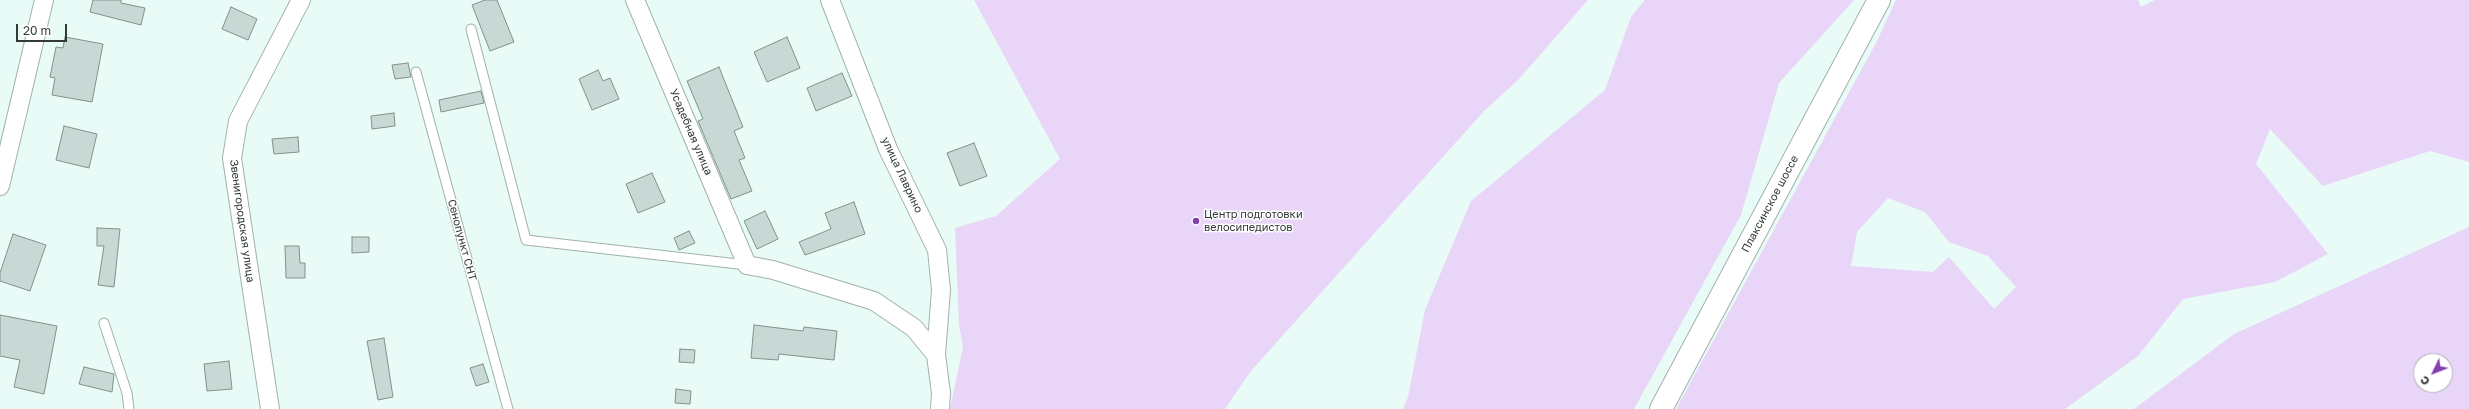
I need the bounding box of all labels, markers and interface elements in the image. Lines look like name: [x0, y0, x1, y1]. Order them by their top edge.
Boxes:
scale bar: [18, 16, 69, 42]
text: 20 m: [23, 23, 51, 38]
street label: Усадебная улица: [667, 87, 715, 177]
street label: улица Лаврино: [879, 135, 925, 215]
street label: Плаксинское шоссе: [1739, 153, 1801, 255]
street label: Звенигородская улица: [227, 159, 257, 283]
street label: Сенопункт СНТ: [445, 198, 479, 282]
place label: Центр подготовки велосипедистов: [1204, 208, 1303, 234]
marker: Центр подготовки велосипедистов: [1191, 216, 1201, 226]
north arrow: [2413, 353, 2453, 393]
text: С: [2417, 374, 2432, 388]

